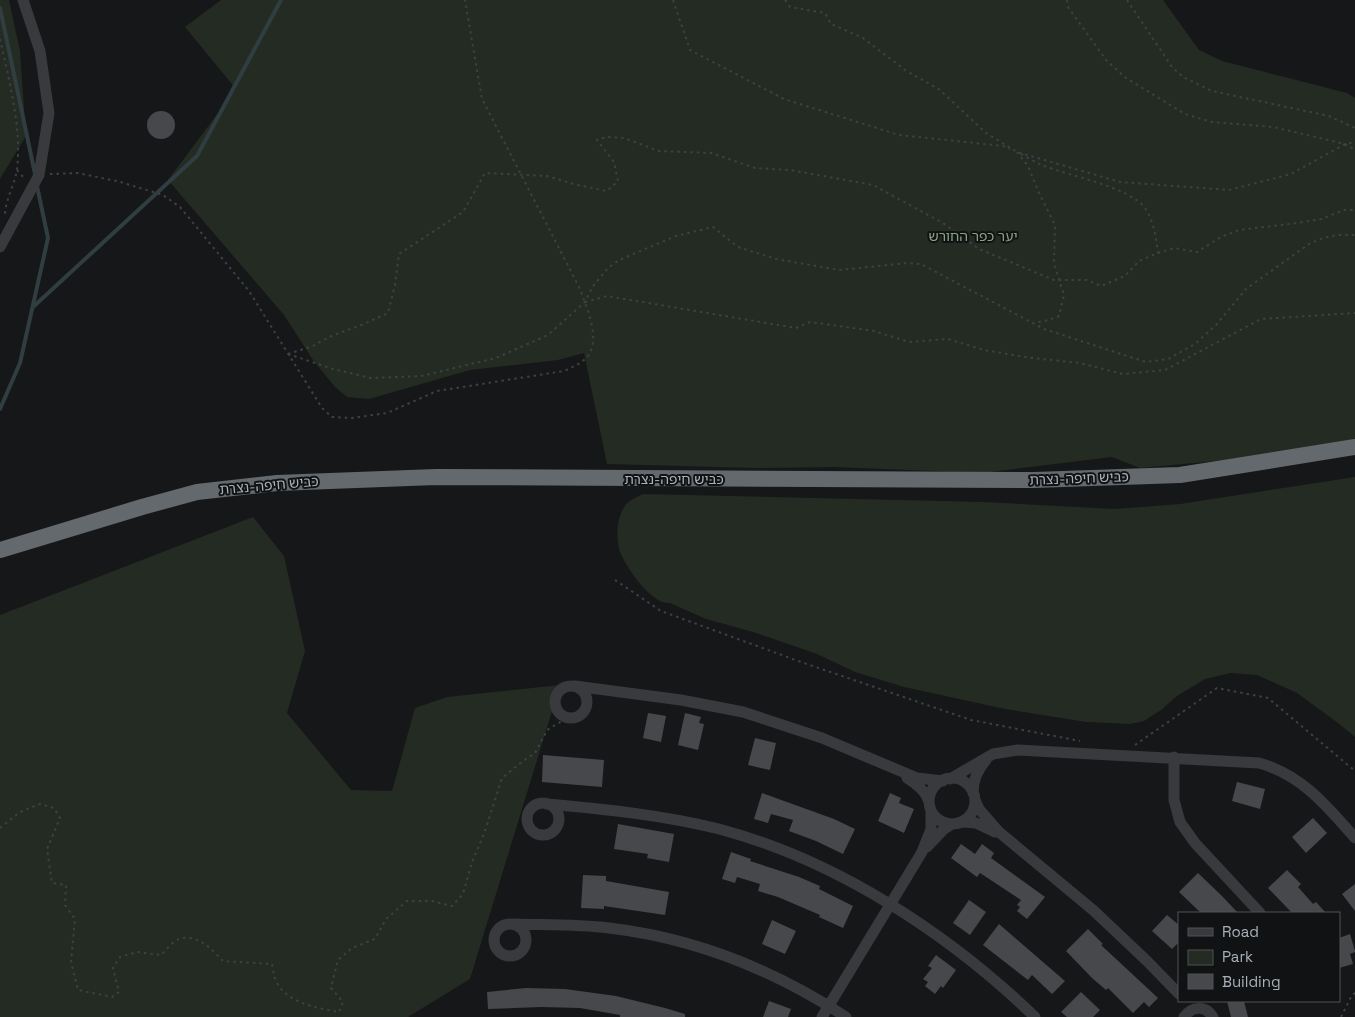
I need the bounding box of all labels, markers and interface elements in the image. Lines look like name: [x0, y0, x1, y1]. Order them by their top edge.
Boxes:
park label: יער כפר החורש: [928, 227, 1018, 245]
street label: כביש חיפה-נצרת: [1029, 467, 1129, 489]
street label: כביש חיפה-נצרת: [624, 470, 724, 488]
street label: כביש חיפה-נצרת: [219, 472, 319, 498]
legend: [1178, 912, 1340, 1002]
text: Road: [1222, 922, 1259, 941]
text: Park: [1222, 947, 1253, 966]
text: Building: [1222, 972, 1281, 991]

